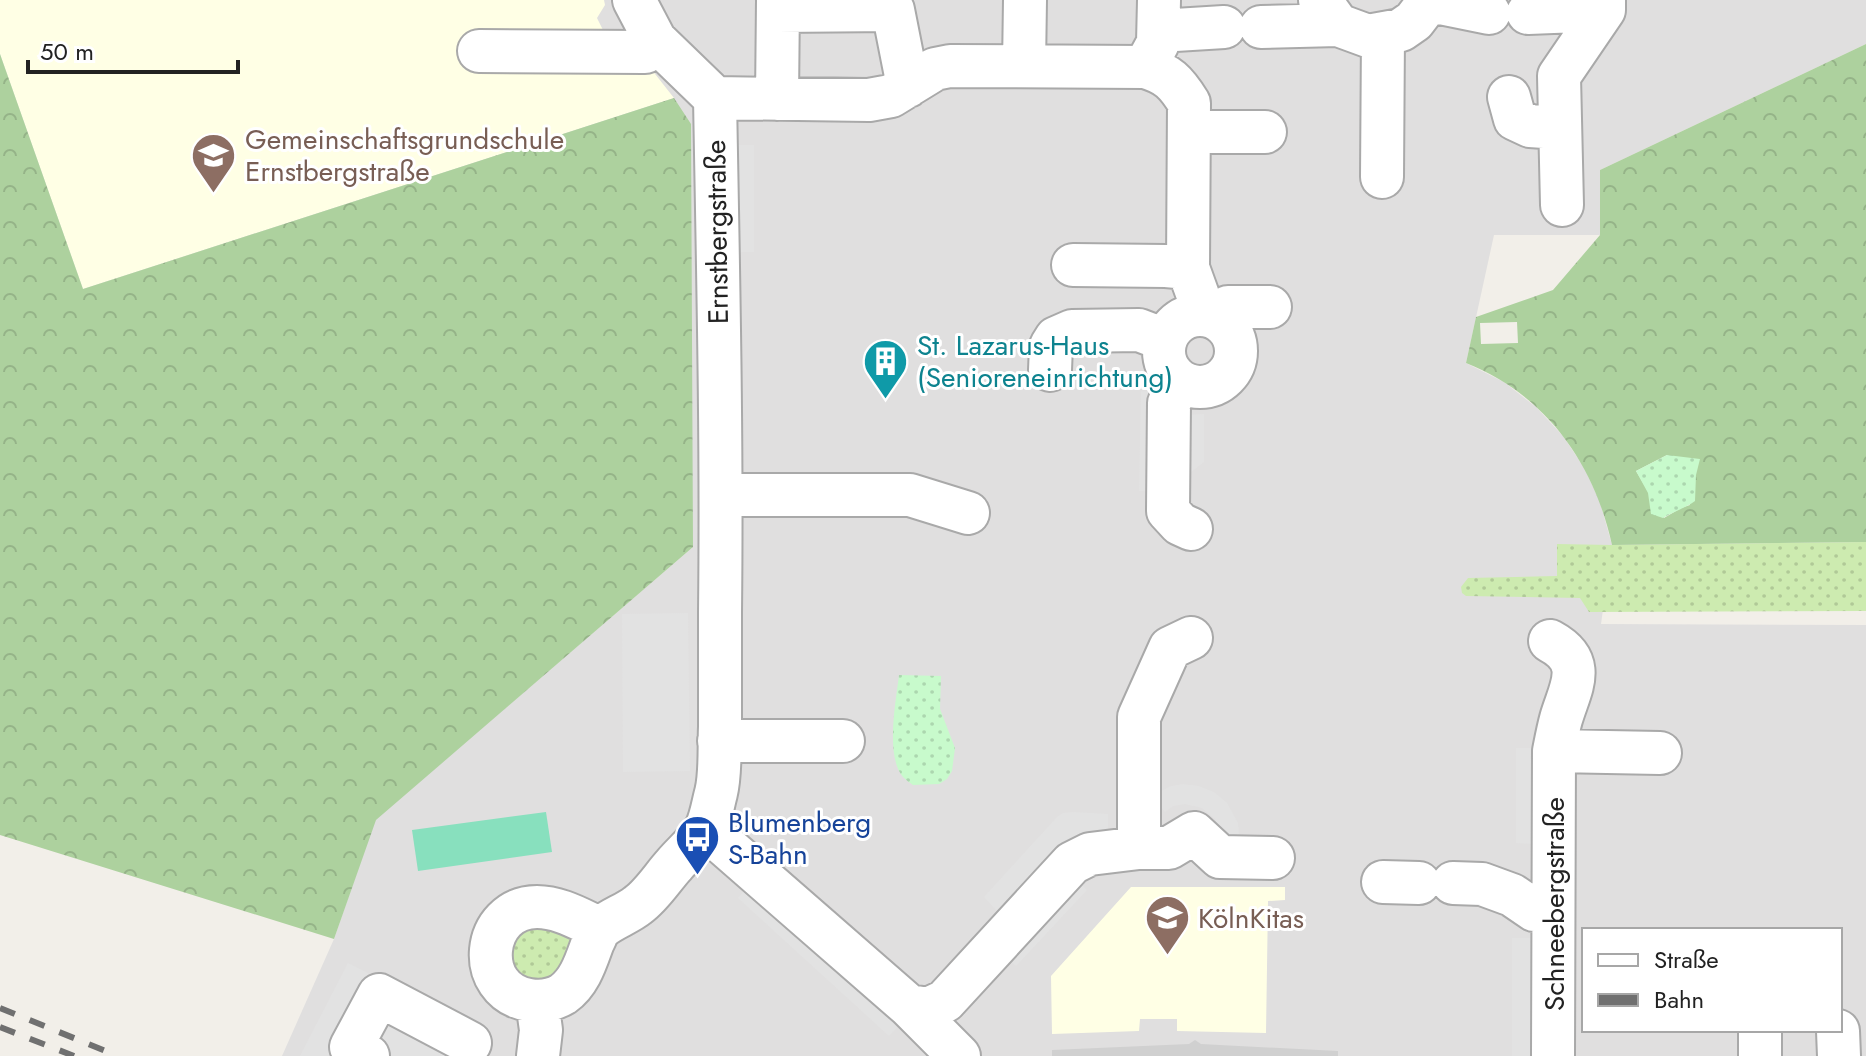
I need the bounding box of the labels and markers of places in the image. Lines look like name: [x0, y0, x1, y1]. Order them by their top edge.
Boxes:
place label: Gemeinschaftsgrundschule Ernstbergstraße: [245, 119, 564, 192]
school or university icon: Gemeinschaftsgrundschule Ernstbergstraße: [190, 131, 238, 194]
place label: St. Lazarus-Haus (Senioreneinrichtung): [917, 325, 1173, 398]
building icon: St. Lazarus-Haus (Senioreneinrichtung): [862, 337, 910, 400]
place label: Blumenberg S-Bahn: [728, 802, 871, 875]
bus stop icon: Blumenberg S-Bahn: [673, 814, 721, 877]
school or university icon: KölnKitas: [1143, 894, 1191, 957]
place label: KölnKitas: [1198, 898, 1304, 939]

